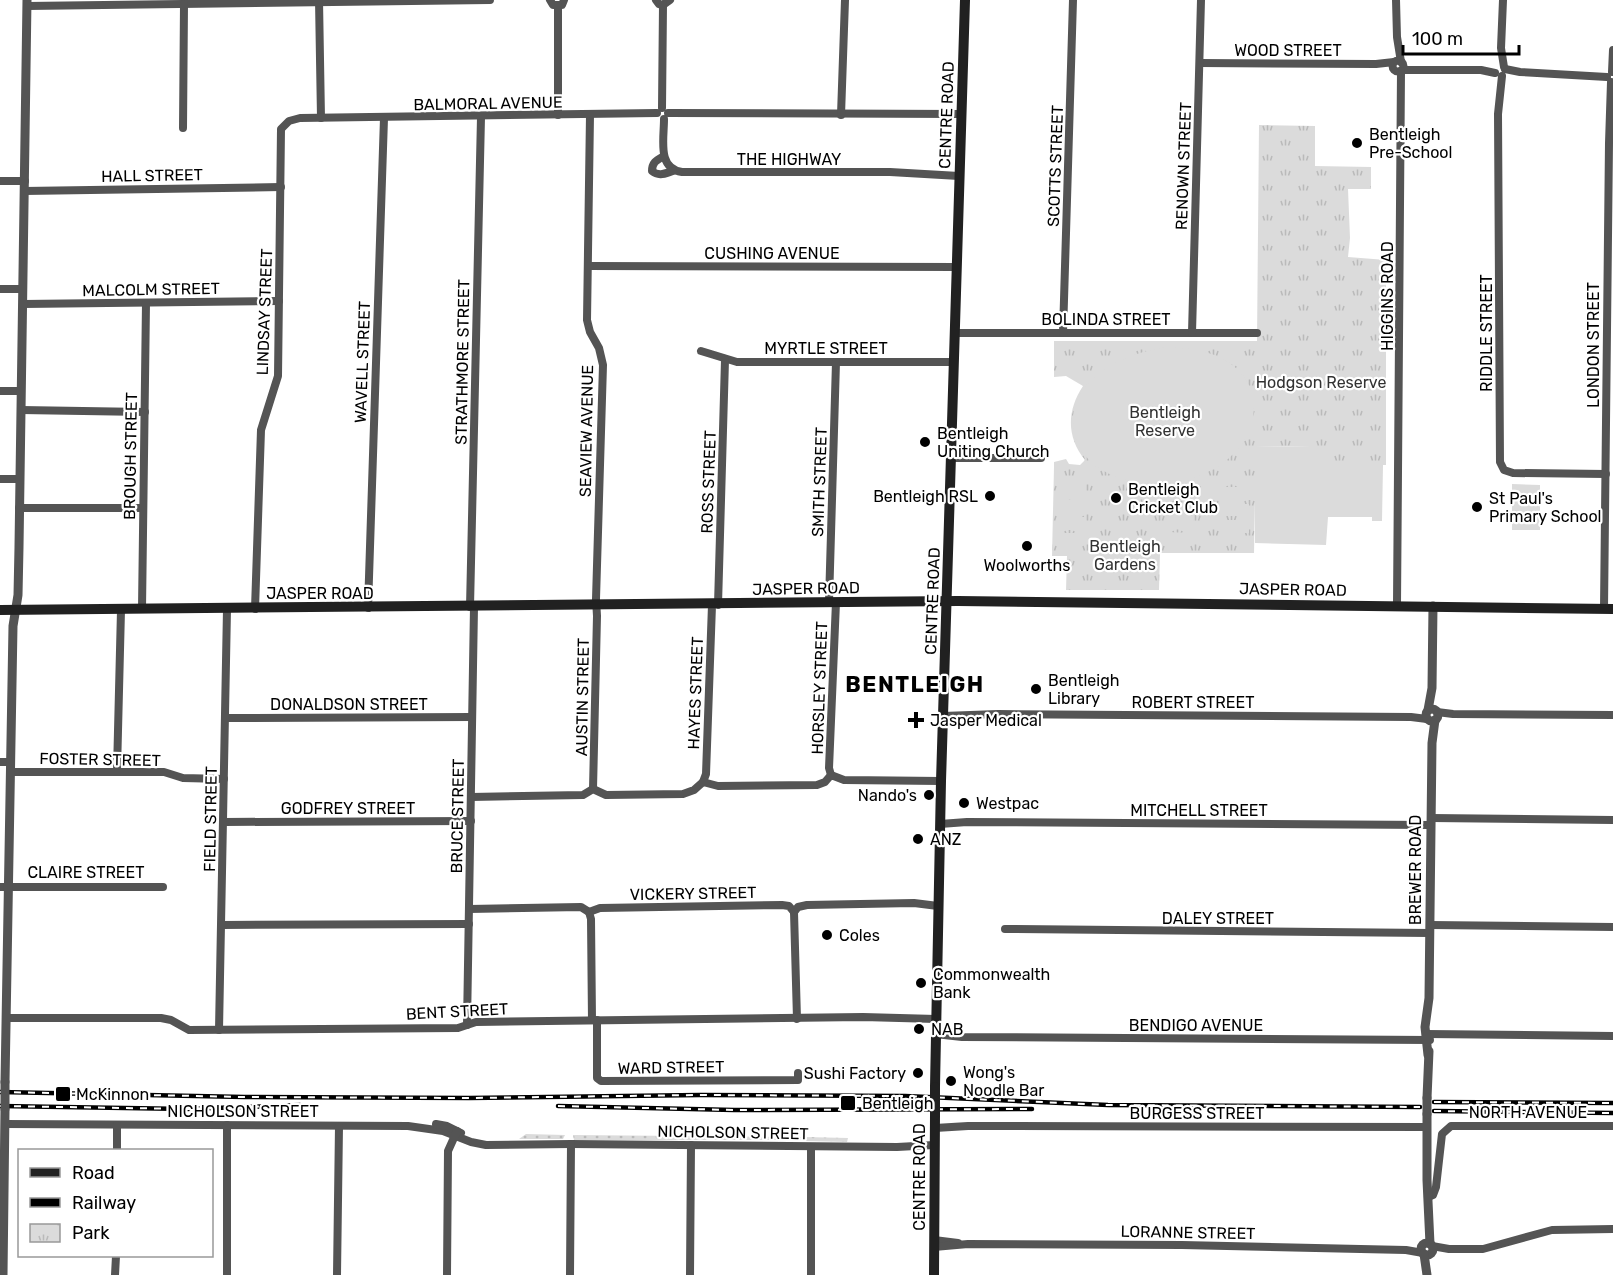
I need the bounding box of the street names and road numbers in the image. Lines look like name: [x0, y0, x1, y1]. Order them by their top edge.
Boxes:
street label: WOOD STREET: [1234, 41, 1342, 60]
street label: CENTRE ROAD: [935, 61, 958, 169]
street label: BALMORAL AVENUE: [413, 93, 563, 114]
street label: RENOWN STREET: [1172, 102, 1195, 230]
street label: SCOTTS STREET: [1044, 105, 1067, 227]
street label: THE HIGHWAY: [737, 150, 841, 169]
street label: HALL STREET: [101, 165, 203, 186]
street label: HIGGINS ROAD: [1378, 241, 1397, 351]
street label: CUSHING AVENUE: [704, 244, 840, 263]
street label: LINDSAY STREET: [253, 248, 276, 376]
street label: RIDDLE STREET: [1477, 274, 1496, 392]
street label: MALCOLM STREET: [82, 279, 220, 300]
street label: STRATHMORE STREET: [452, 279, 473, 445]
street label: LONDON STREET: [1584, 282, 1603, 408]
street label: WAVELL STREET: [351, 301, 374, 423]
street label: BOLINDA STREET: [1041, 310, 1171, 329]
street label: MYRTLE STREET: [764, 339, 888, 358]
street label: SEAVIEW AVENUE: [576, 365, 597, 497]
street label: BROUGH STREET: [120, 392, 141, 520]
street label: SMITH STREET: [808, 427, 831, 537]
street label: ROSS STREET: [697, 430, 720, 534]
street label: CENTRE ROAD: [921, 547, 944, 655]
street label: JASPER ROAD: [752, 578, 860, 599]
street label: JASPER ROAD: [1239, 579, 1347, 600]
street label: JASPER ROAD: [266, 584, 374, 603]
street label: HORSLEY STREET: [808, 621, 831, 755]
street label: HAYES STREET: [684, 636, 707, 750]
street label: AUSTIN STREET: [572, 638, 593, 756]
street label: ROBERT STREET: [1131, 693, 1255, 712]
street label: DONALDSON STREET: [270, 695, 428, 714]
street label: FOSTER STREET: [39, 749, 161, 770]
street label: BRUCE STREET: [447, 758, 468, 874]
street label: FIELD STREET: [200, 766, 221, 872]
street label: GODFREY STREET: [281, 799, 415, 818]
street label: MITCHELL STREET: [1130, 801, 1268, 820]
street label: BREWER ROAD: [1406, 815, 1425, 925]
street label: CLAIRE STREET: [27, 863, 145, 882]
street label: VICKERY STREET: [629, 883, 757, 904]
street label: DALEY STREET: [1162, 909, 1274, 928]
street label: BENT STREET: [405, 999, 509, 1024]
street label: BENDIGO AVENUE: [1129, 1016, 1263, 1035]
street label: WARD STREET: [617, 1057, 725, 1078]
street label: NICHOLSON STREET: [167, 1102, 319, 1121]
street label: NORTH AVENUE: [1469, 1103, 1587, 1122]
street label: BURGESS STREET: [1129, 1104, 1265, 1123]
street label: NICHOLSON STREET: [657, 1122, 809, 1143]
street label: CENTRE ROAD: [910, 1123, 929, 1231]
street label: LORANNE STREET: [1120, 1222, 1256, 1243]

